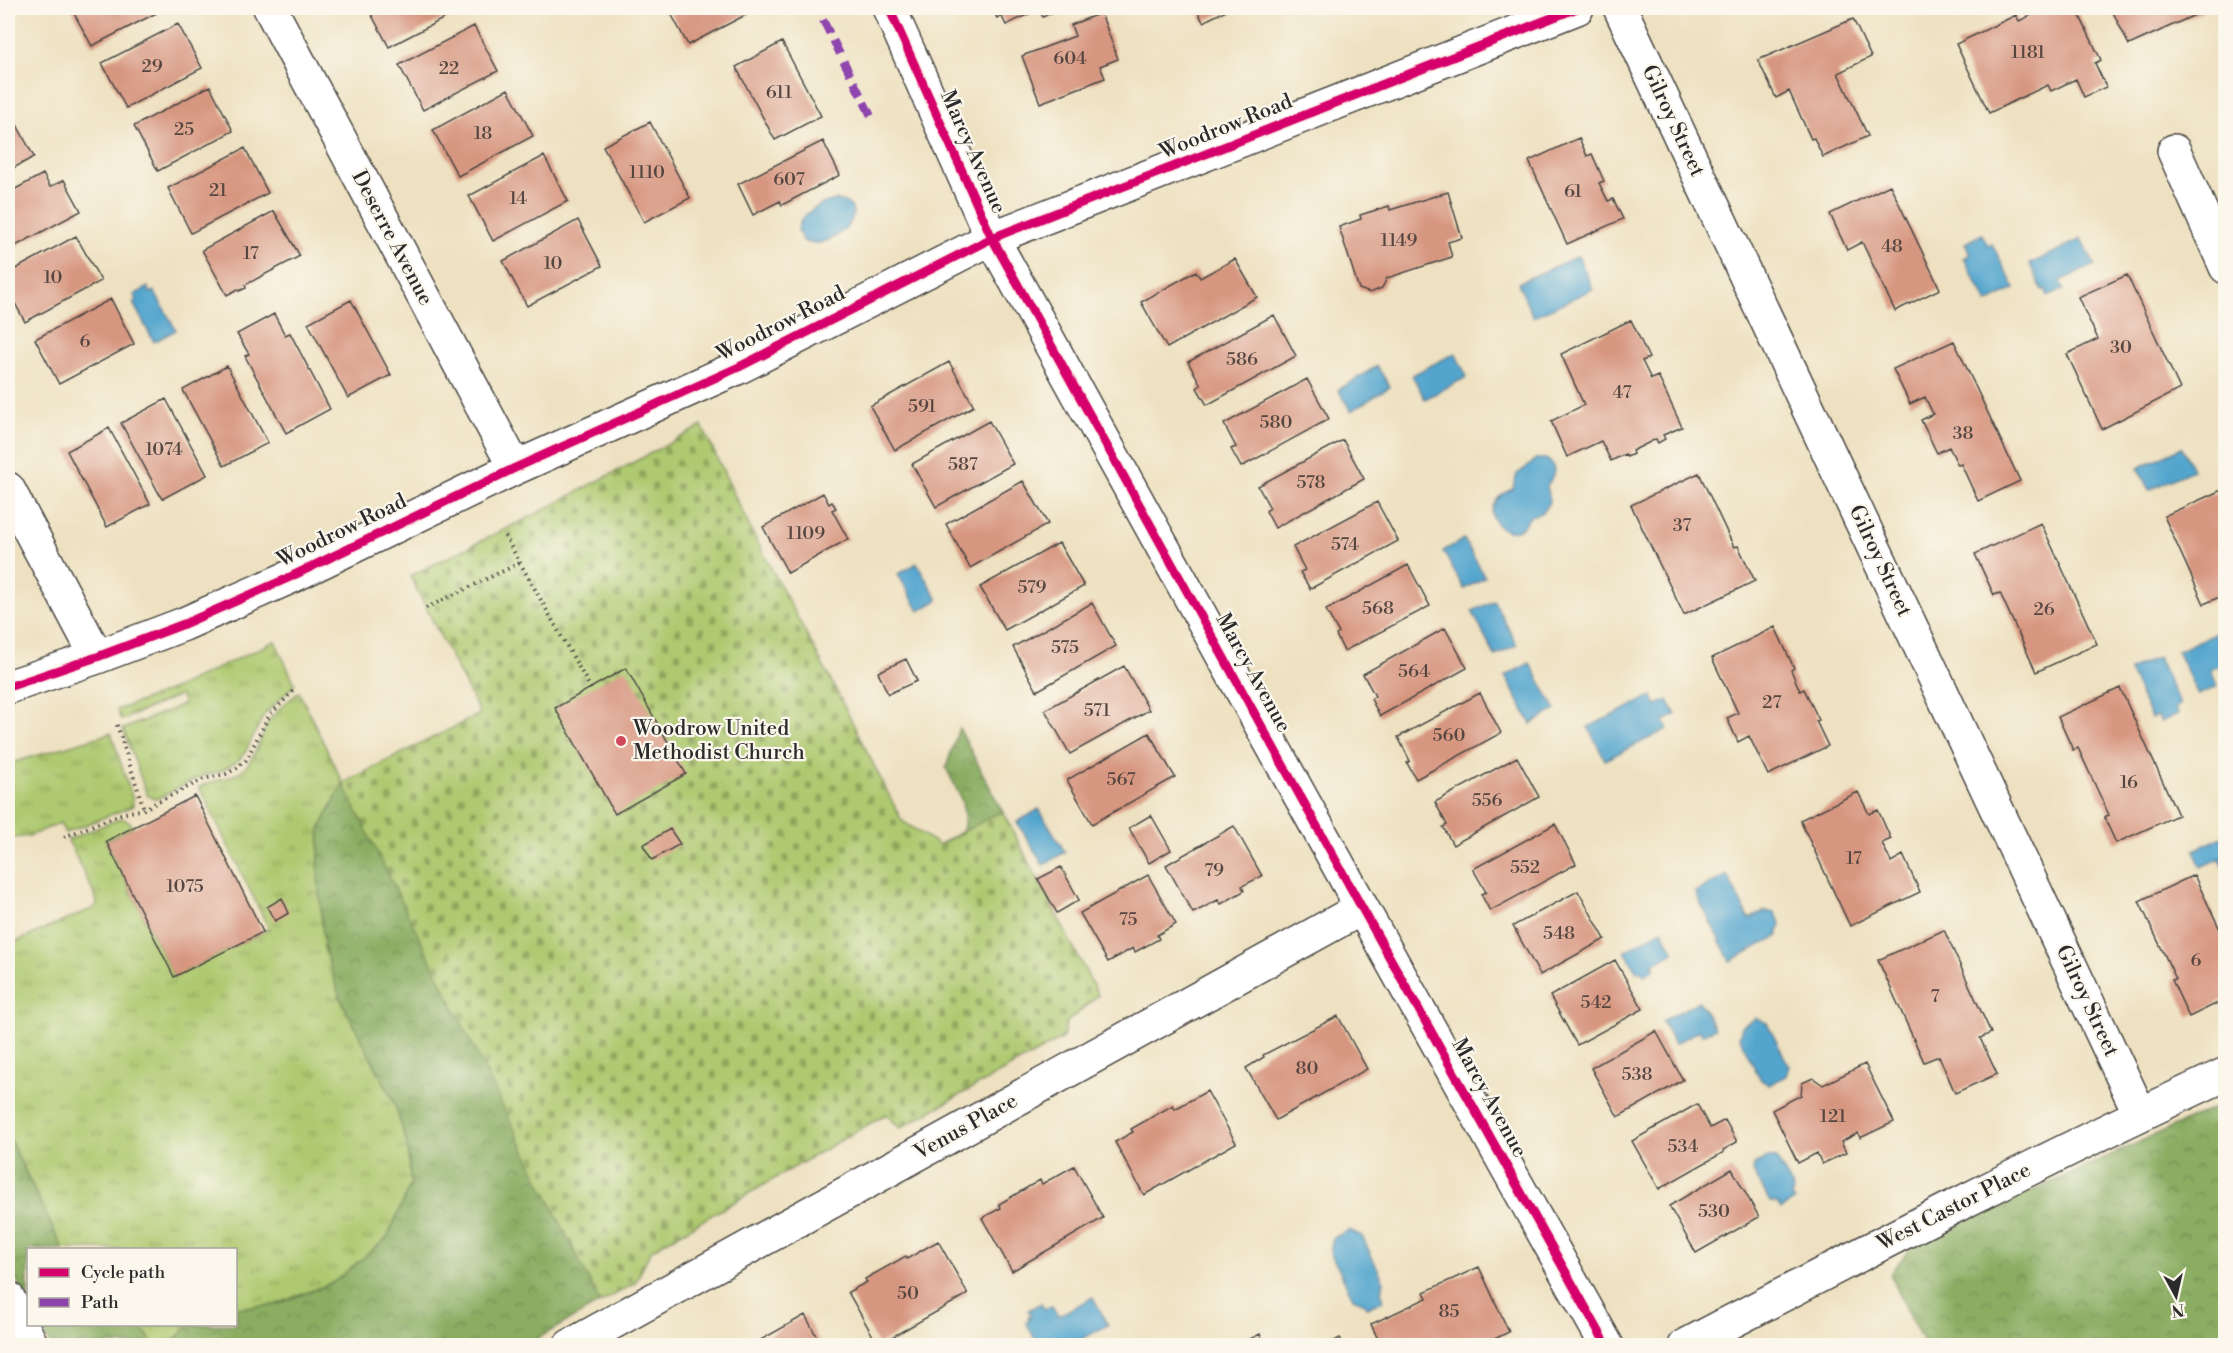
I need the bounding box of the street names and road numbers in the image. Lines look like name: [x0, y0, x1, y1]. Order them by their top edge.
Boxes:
street label: Gilroy Street: [1636, 61, 1710, 182]
street label: Marcy Avenue: [934, 86, 1012, 218]
street label: Woodrow Road: [1155, 89, 1296, 166]
street label: Deserre Avenue: [345, 166, 439, 310]
street label: Woodrow Road: [711, 280, 850, 368]
street label: Woodrow Road: [272, 488, 411, 574]
street label: Gilroy Street: [1843, 501, 1917, 622]
street label: Marcy Avenue: [1210, 609, 1296, 737]
street label: Gilroy Street: [2050, 941, 2124, 1062]
street label: Marcy Avenue: [1446, 1034, 1532, 1162]
street label: Venus Place: [909, 1088, 1022, 1167]
street label: West Castor Place: [1872, 1157, 2035, 1257]

